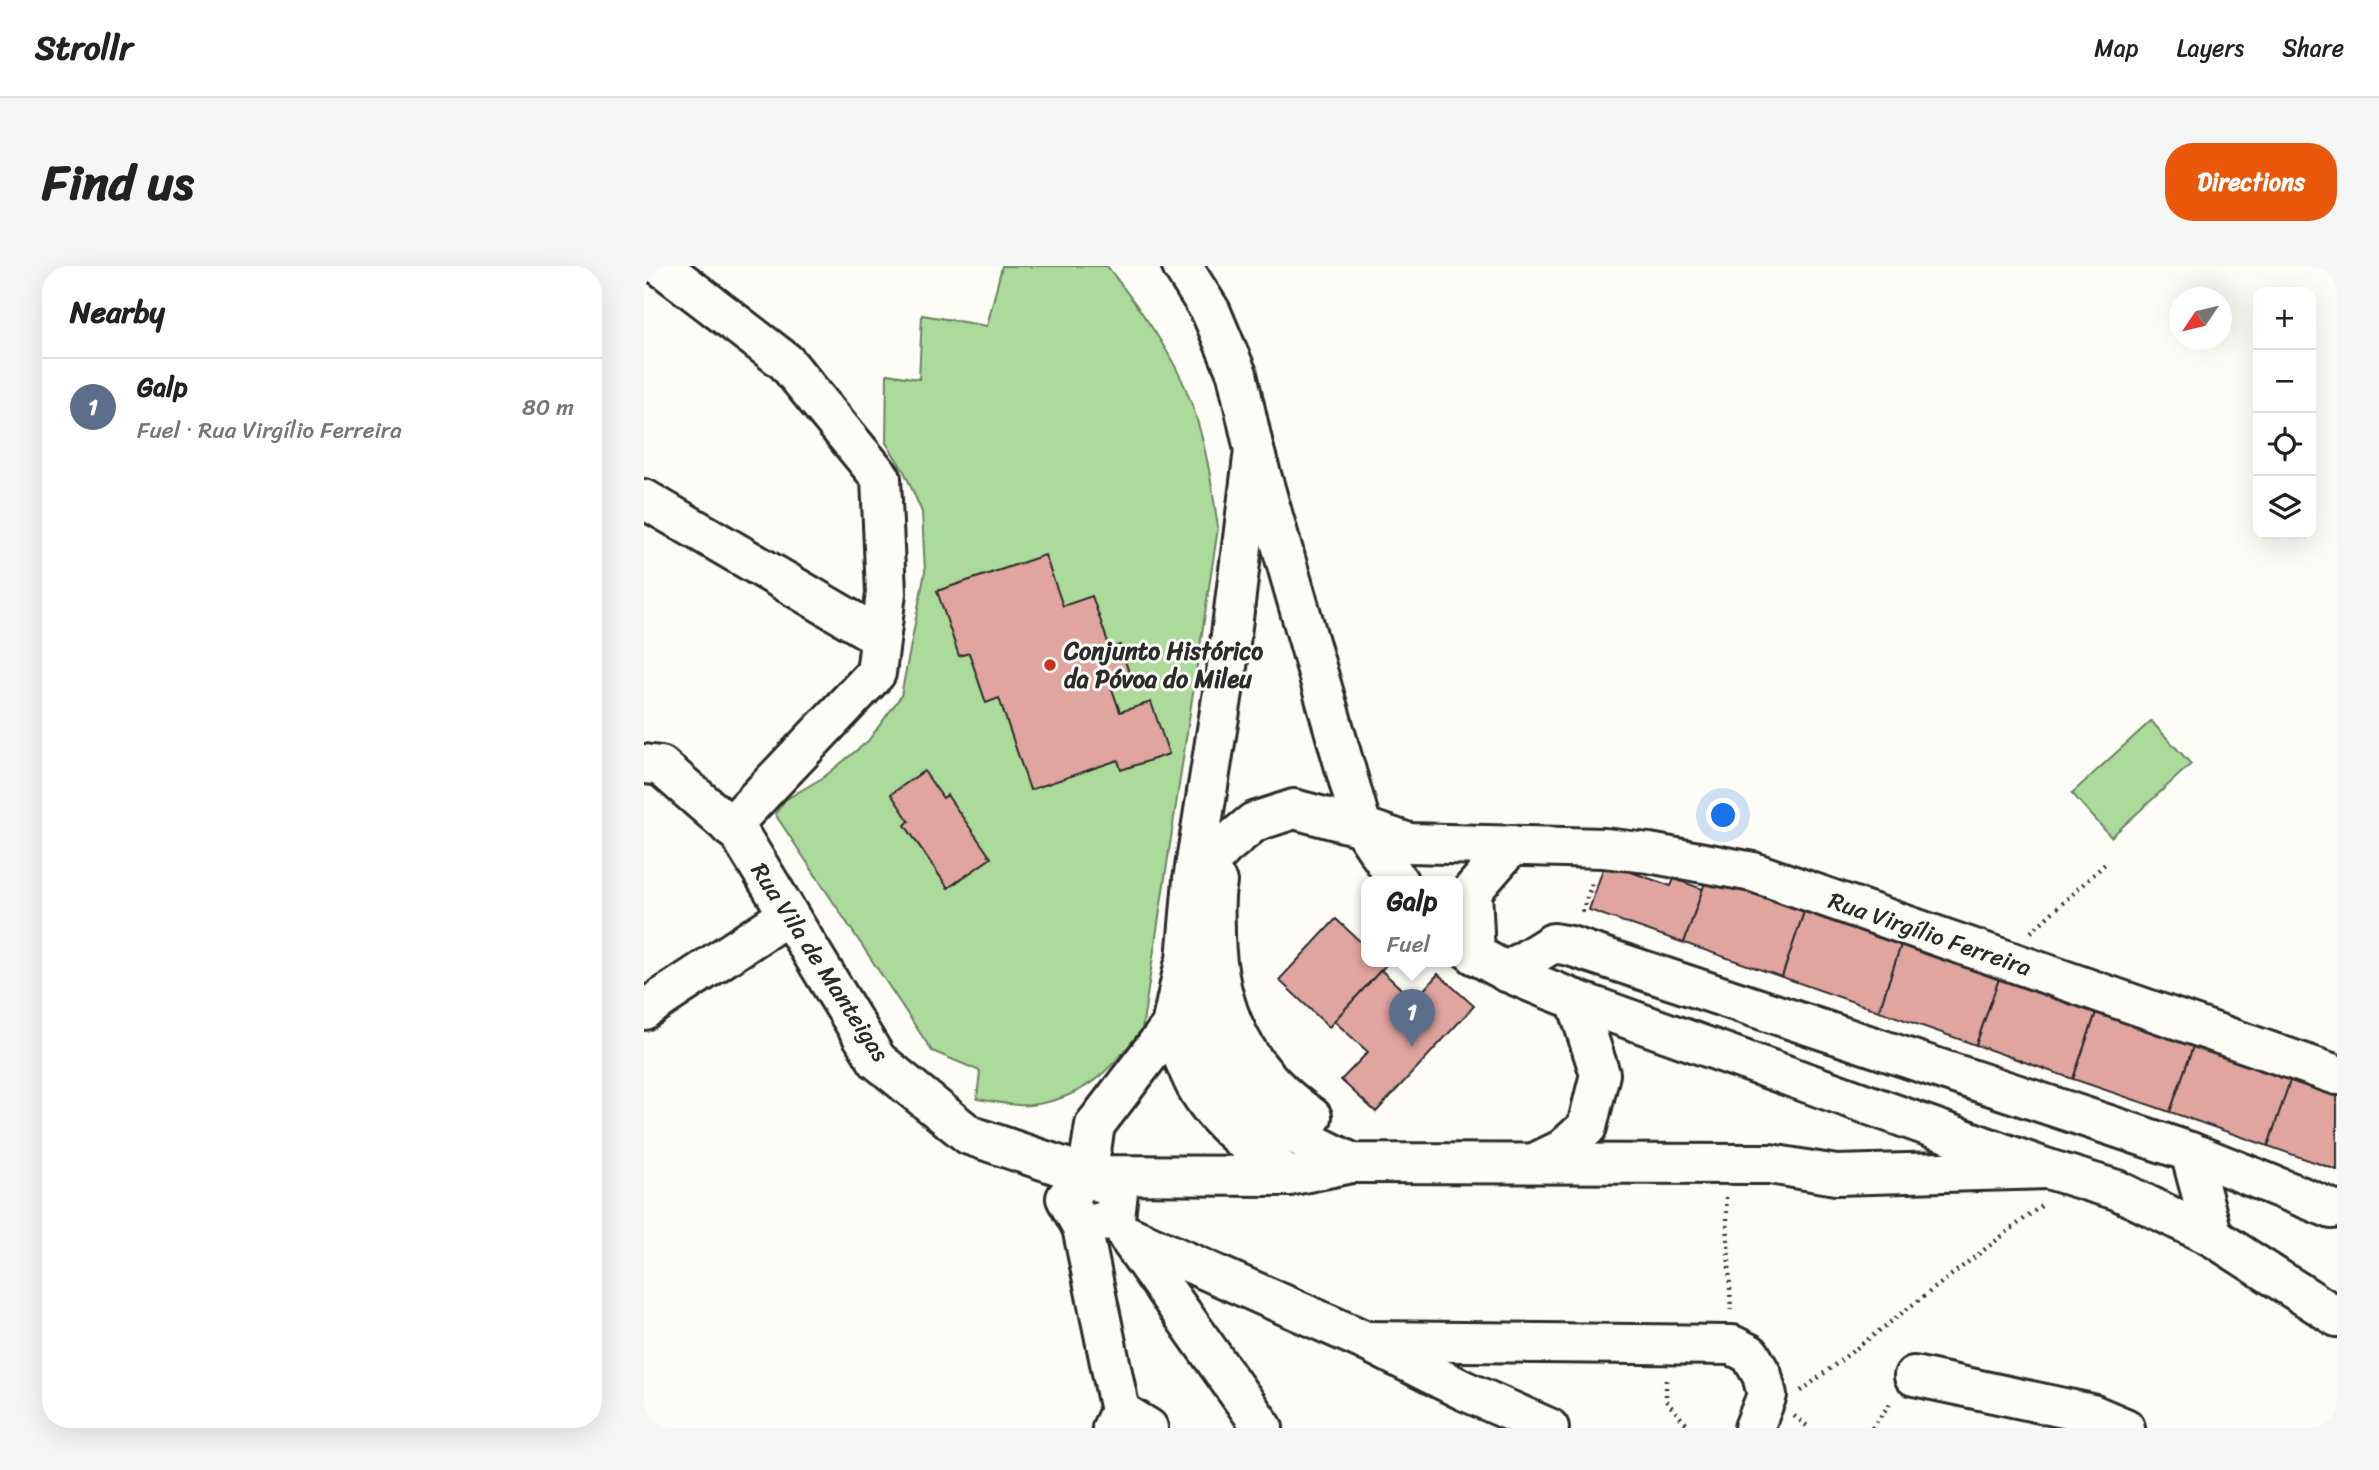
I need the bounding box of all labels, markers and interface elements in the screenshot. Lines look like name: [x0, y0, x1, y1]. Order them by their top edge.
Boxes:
text: Strollr: [35, 19, 133, 77]
text: Map: [2094, 27, 2139, 69]
text: Layers: [2177, 27, 2244, 69]
text: Share: [2282, 27, 2344, 69]
text: Find us: [42, 139, 194, 226]
button: Directions: [2165, 143, 2337, 221]
text: Nearby: [70, 285, 165, 339]
north arrow: [2169, 287, 2232, 350]
map controls: [2253, 287, 2316, 539]
button: +: [2253, 287, 2316, 350]
button: −: [2253, 350, 2316, 413]
text: Galp: [137, 364, 187, 410]
text: 1: [88, 387, 98, 428]
text: 80 m: [522, 387, 574, 428]
text: Fuel · Rua Virgílio Ferreira: [137, 410, 402, 451]
button: locate: [2253, 413, 2316, 476]
button: layers: [2253, 476, 2316, 539]
place label: Conjunto Histórico da Póvoa do Mileu: [1063, 630, 1263, 700]
marker: Conjunto Histórico da Póvoa do Mileu: [1042, 657, 1058, 673]
your location: [1706, 798, 1740, 832]
street label: Rua Vila de Manteigas: [739, 854, 901, 1070]
popup: [1361, 876, 1463, 967]
text: Galp: [1387, 878, 1437, 924]
street label: Rua Virgílio Ferreira: [1823, 880, 2037, 988]
text: Fuel: [1387, 924, 1430, 965]
pin: 1: [1389, 989, 1435, 1047]

